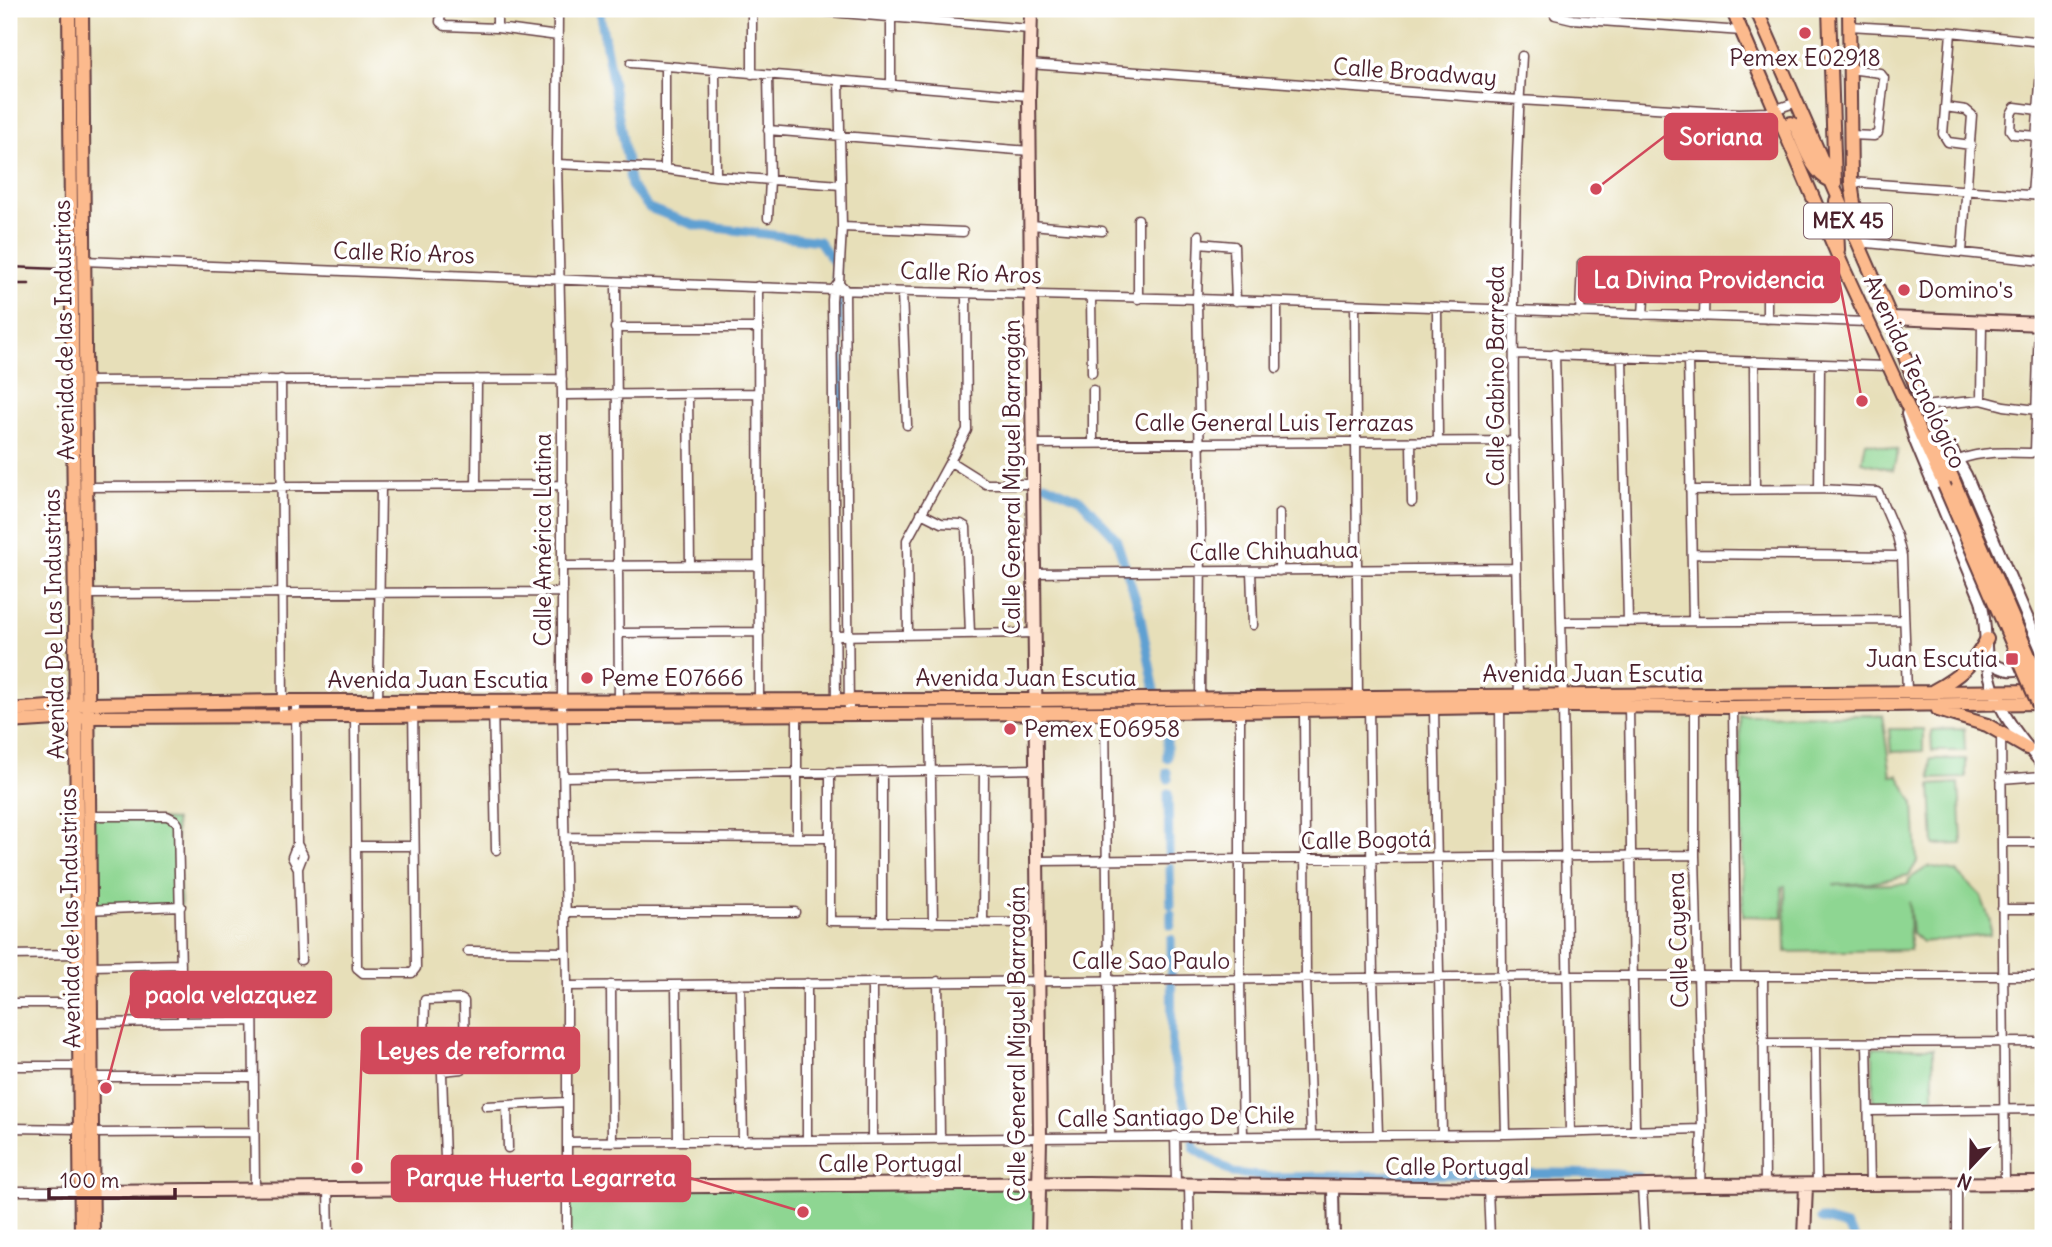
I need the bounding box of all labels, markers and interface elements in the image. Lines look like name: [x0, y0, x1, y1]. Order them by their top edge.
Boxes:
marker: Pemex E02918: [1797, 25, 1813, 41]
place label: Pemex E02918: [1729, 43, 1881, 72]
street label: Calle Broadway: [1332, 51, 1498, 92]
callout: Soriana: [1665, 114, 1777, 159]
text: Soriana: [1679, 121, 1763, 151]
street label: Avenida de las Industrias: [47, 199, 80, 461]
road number: MEX 45: [1804, 204, 1892, 238]
street label: Calle Río Aros: [333, 236, 475, 269]
street label: Calle Río Aros: [900, 256, 1042, 289]
callout: La Divina Providencia: [1579, 257, 1839, 302]
text: La Divina Providencia: [1593, 264, 1825, 294]
street label: Calle Gabino Barreda: [1481, 266, 1510, 486]
street label: Avenida Tecnológico: [1858, 270, 1973, 473]
place label: Domino's: [1918, 275, 2013, 304]
marker: Domino's: [1896, 282, 1912, 298]
street label: Calle General Miguel Barragán: [997, 319, 1026, 635]
street label: Calle General Luis Terrazas: [1134, 408, 1414, 437]
street label: Calle América Latina: [528, 433, 557, 647]
street label: Avenida De Las Industrias: [37, 488, 70, 760]
street label: Calle Chihuahua: [1189, 535, 1359, 566]
place label: Juan Escutia: [1866, 644, 1998, 673]
marker: Juan Escutia: [2004, 651, 2020, 667]
street label: Avenida Juan Escutia: [1483, 659, 1703, 688]
place label: Peme E07666: [601, 663, 744, 692]
street label: Avenida Juan Escutia: [916, 663, 1136, 692]
street label: Avenida Juan Escutia: [328, 665, 548, 694]
marker: Peme E07666: [579, 670, 595, 686]
place label: Pemex E06958: [1024, 714, 1180, 743]
marker: Pemex E06958: [1002, 721, 1018, 737]
street label: Avenida de las Industrias: [53, 787, 86, 1049]
street label: Calle Bogotá: [1300, 824, 1432, 855]
street label: Calle Cayena: [1661, 871, 1694, 1009]
street label: Calle General Miguel Barragán: [1002, 886, 1031, 1202]
street label: Calle Sao Paulo: [1072, 946, 1230, 975]
callout: paola velazquez: [131, 972, 331, 1017]
text: paola velazquez: [145, 979, 318, 1009]
callout: Leyes de reforma: [362, 1028, 579, 1073]
text: Leyes de reforma: [377, 1035, 566, 1065]
street label: Calle Santiago De Chile: [1057, 1100, 1295, 1133]
north arrow: [1937, 1132, 2007, 1202]
street label: Calle Portugal: [818, 1149, 962, 1178]
street label: Calle Portugal: [1385, 1152, 1529, 1181]
scale bar: [49, 1156, 175, 1200]
callout: Parque Huerta Legarreta: [392, 1156, 690, 1201]
text: Parque Huerta Legarreta: [406, 1162, 676, 1192]
text: 100 m: [60, 1167, 119, 1194]
text: N: [1954, 1168, 1975, 1195]

